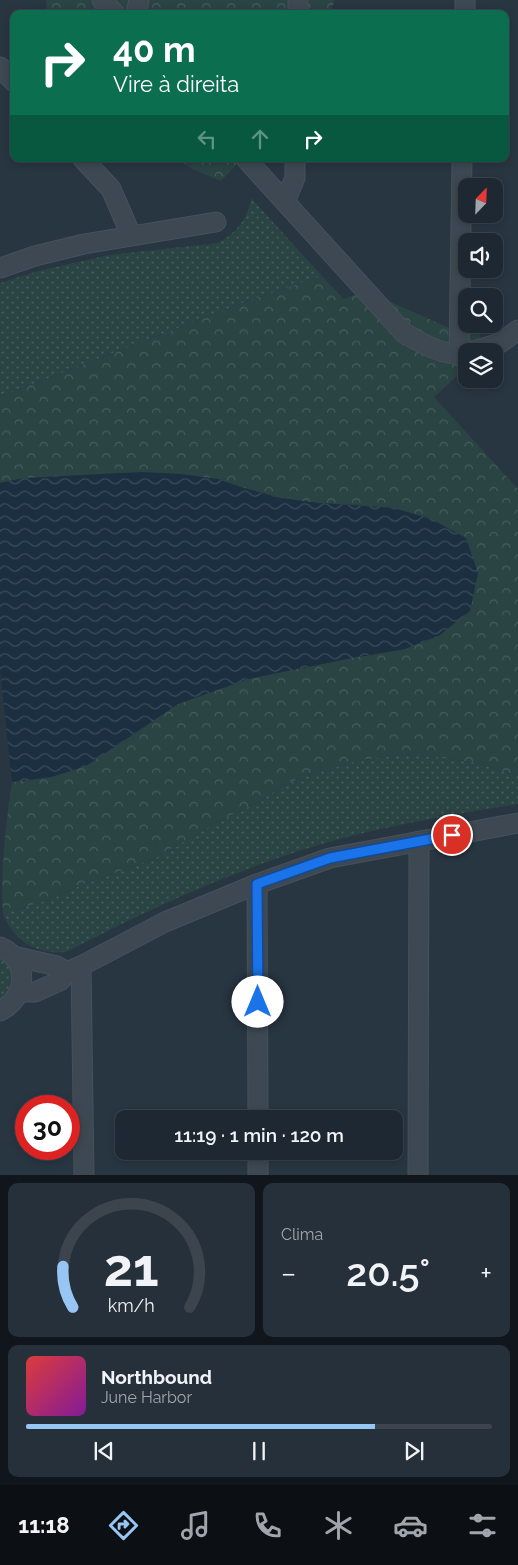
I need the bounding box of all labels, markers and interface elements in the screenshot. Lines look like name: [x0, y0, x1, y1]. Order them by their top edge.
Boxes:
text: 40 m: [113, 29, 195, 70]
icon: right: [30, 30, 95, 95]
text: Vire à direita: [113, 71, 239, 97]
icon: left: [193, 125, 221, 153]
icon: ahead: [246, 125, 274, 153]
icon: right: [299, 125, 327, 153]
north arrow: [458, 178, 502, 222]
map controls: [458, 178, 503, 388]
button: sound: [458, 233, 503, 278]
button: search: [458, 288, 503, 333]
button: layers: [458, 343, 503, 388]
pin: [431, 814, 473, 856]
icon: arrive: [438, 821, 466, 849]
position arrow: [231, 975, 283, 1027]
speed limit sign: 30: [15, 1095, 80, 1160]
text: 11:19 · 1 min · 120 m: [174, 1124, 344, 1146]
text: Clima: [281, 1225, 323, 1244]
text: 21: [104, 1237, 159, 1298]
text: 20.5°: [346, 1250, 430, 1295]
text: −: [281, 1257, 296, 1290]
text: +: [480, 1257, 492, 1290]
text: km/h: [108, 1295, 155, 1316]
text: Northbound: [101, 1366, 212, 1388]
text: June Harbor: [101, 1388, 192, 1407]
icon: previous: [90, 1437, 118, 1465]
icon: pause: [245, 1437, 273, 1465]
icon: next: [400, 1437, 428, 1465]
icon: directions: [106, 1508, 141, 1543]
icon: music: [178, 1508, 213, 1543]
icon: phone: [250, 1508, 285, 1543]
icon: climate: [321, 1508, 356, 1543]
icon: car: [393, 1508, 428, 1543]
icon: filters: [465, 1508, 500, 1543]
text: 11:18: [18, 1512, 70, 1538]

